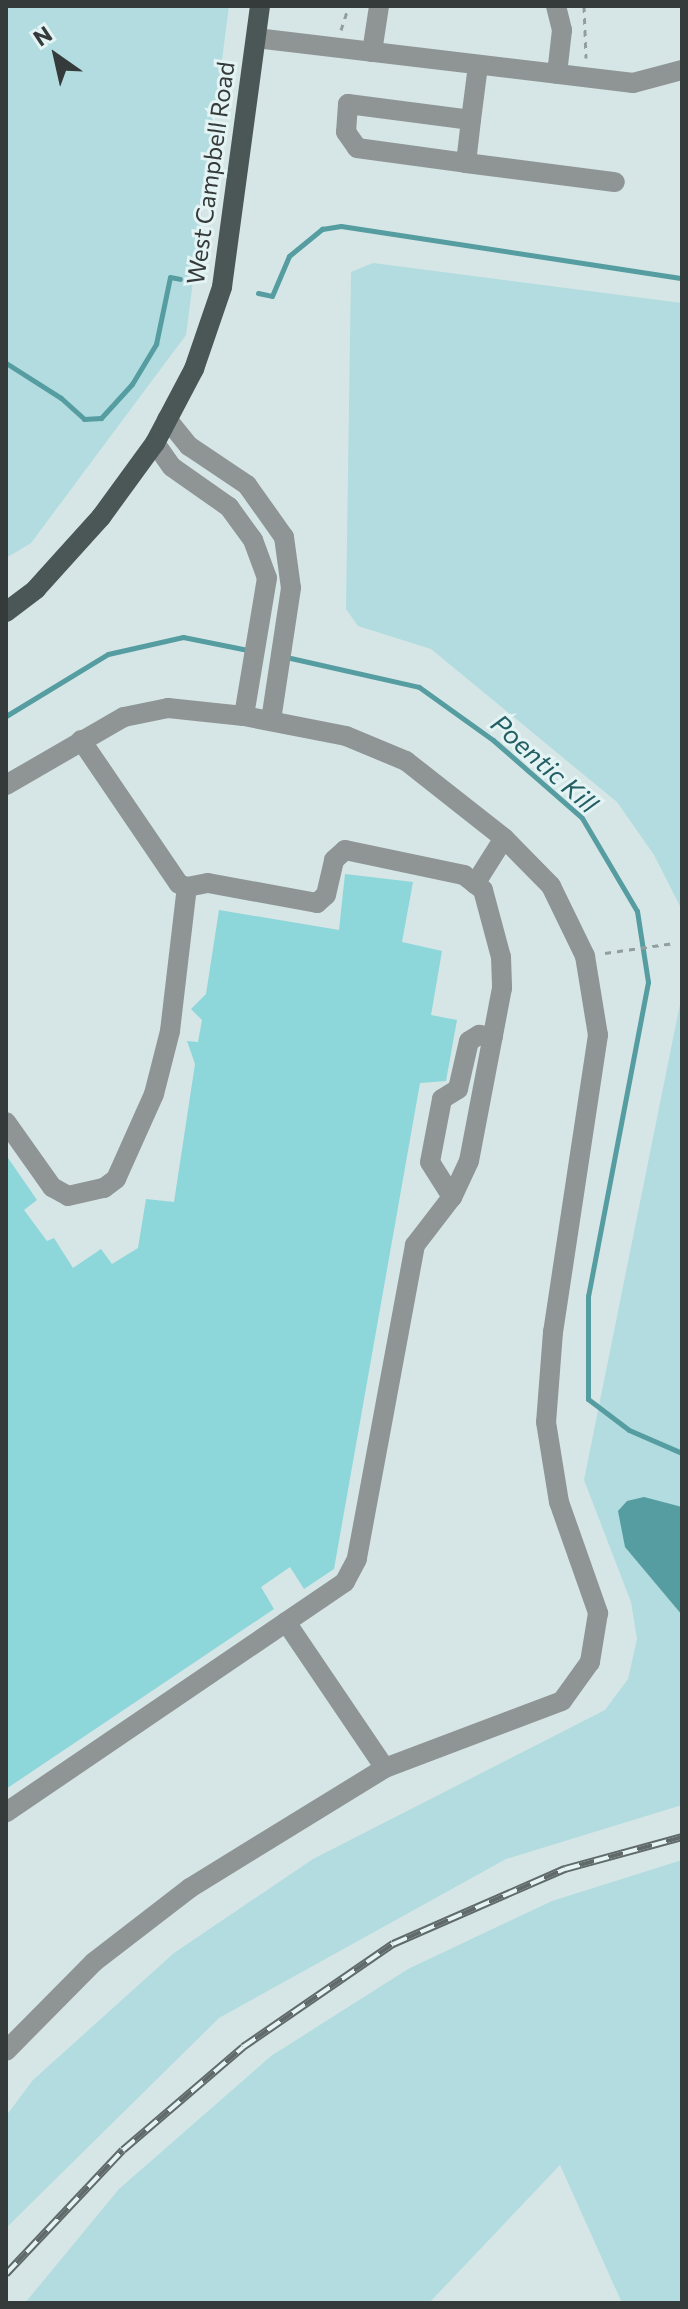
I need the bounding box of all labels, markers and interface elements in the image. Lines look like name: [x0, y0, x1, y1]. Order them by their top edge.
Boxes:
north arrow: [16, 16, 96, 96]
text: N: [28, 20, 57, 51]
street label: West Campbell Road: [180, 60, 240, 286]
water label: Poentic Kill: [485, 707, 605, 819]

